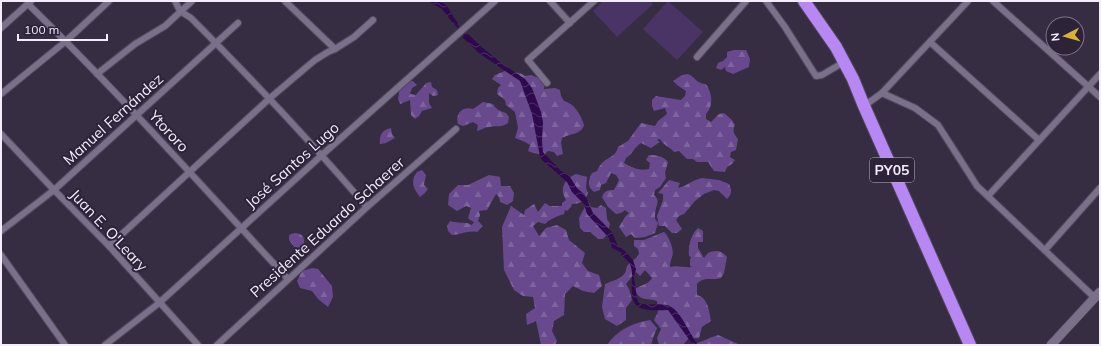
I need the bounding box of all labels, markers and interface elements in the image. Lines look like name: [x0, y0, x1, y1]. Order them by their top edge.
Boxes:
scale bar: [18, 16, 107, 42]
north arrow: [1045, 16, 1085, 56]
text: 100 m: [24, 22, 59, 37]
text: N: [1048, 32, 1062, 42]
street label: Manuel Fernández: [59, 69, 167, 169]
street label: Ytororo: [144, 105, 193, 156]
street label: José Santos Lugo: [241, 118, 343, 212]
street label: Presidente Eduardo Schaerer: [246, 152, 409, 301]
road number: PY05: [870, 158, 914, 182]
street label: Juan E. O'Leary: [66, 185, 152, 275]

